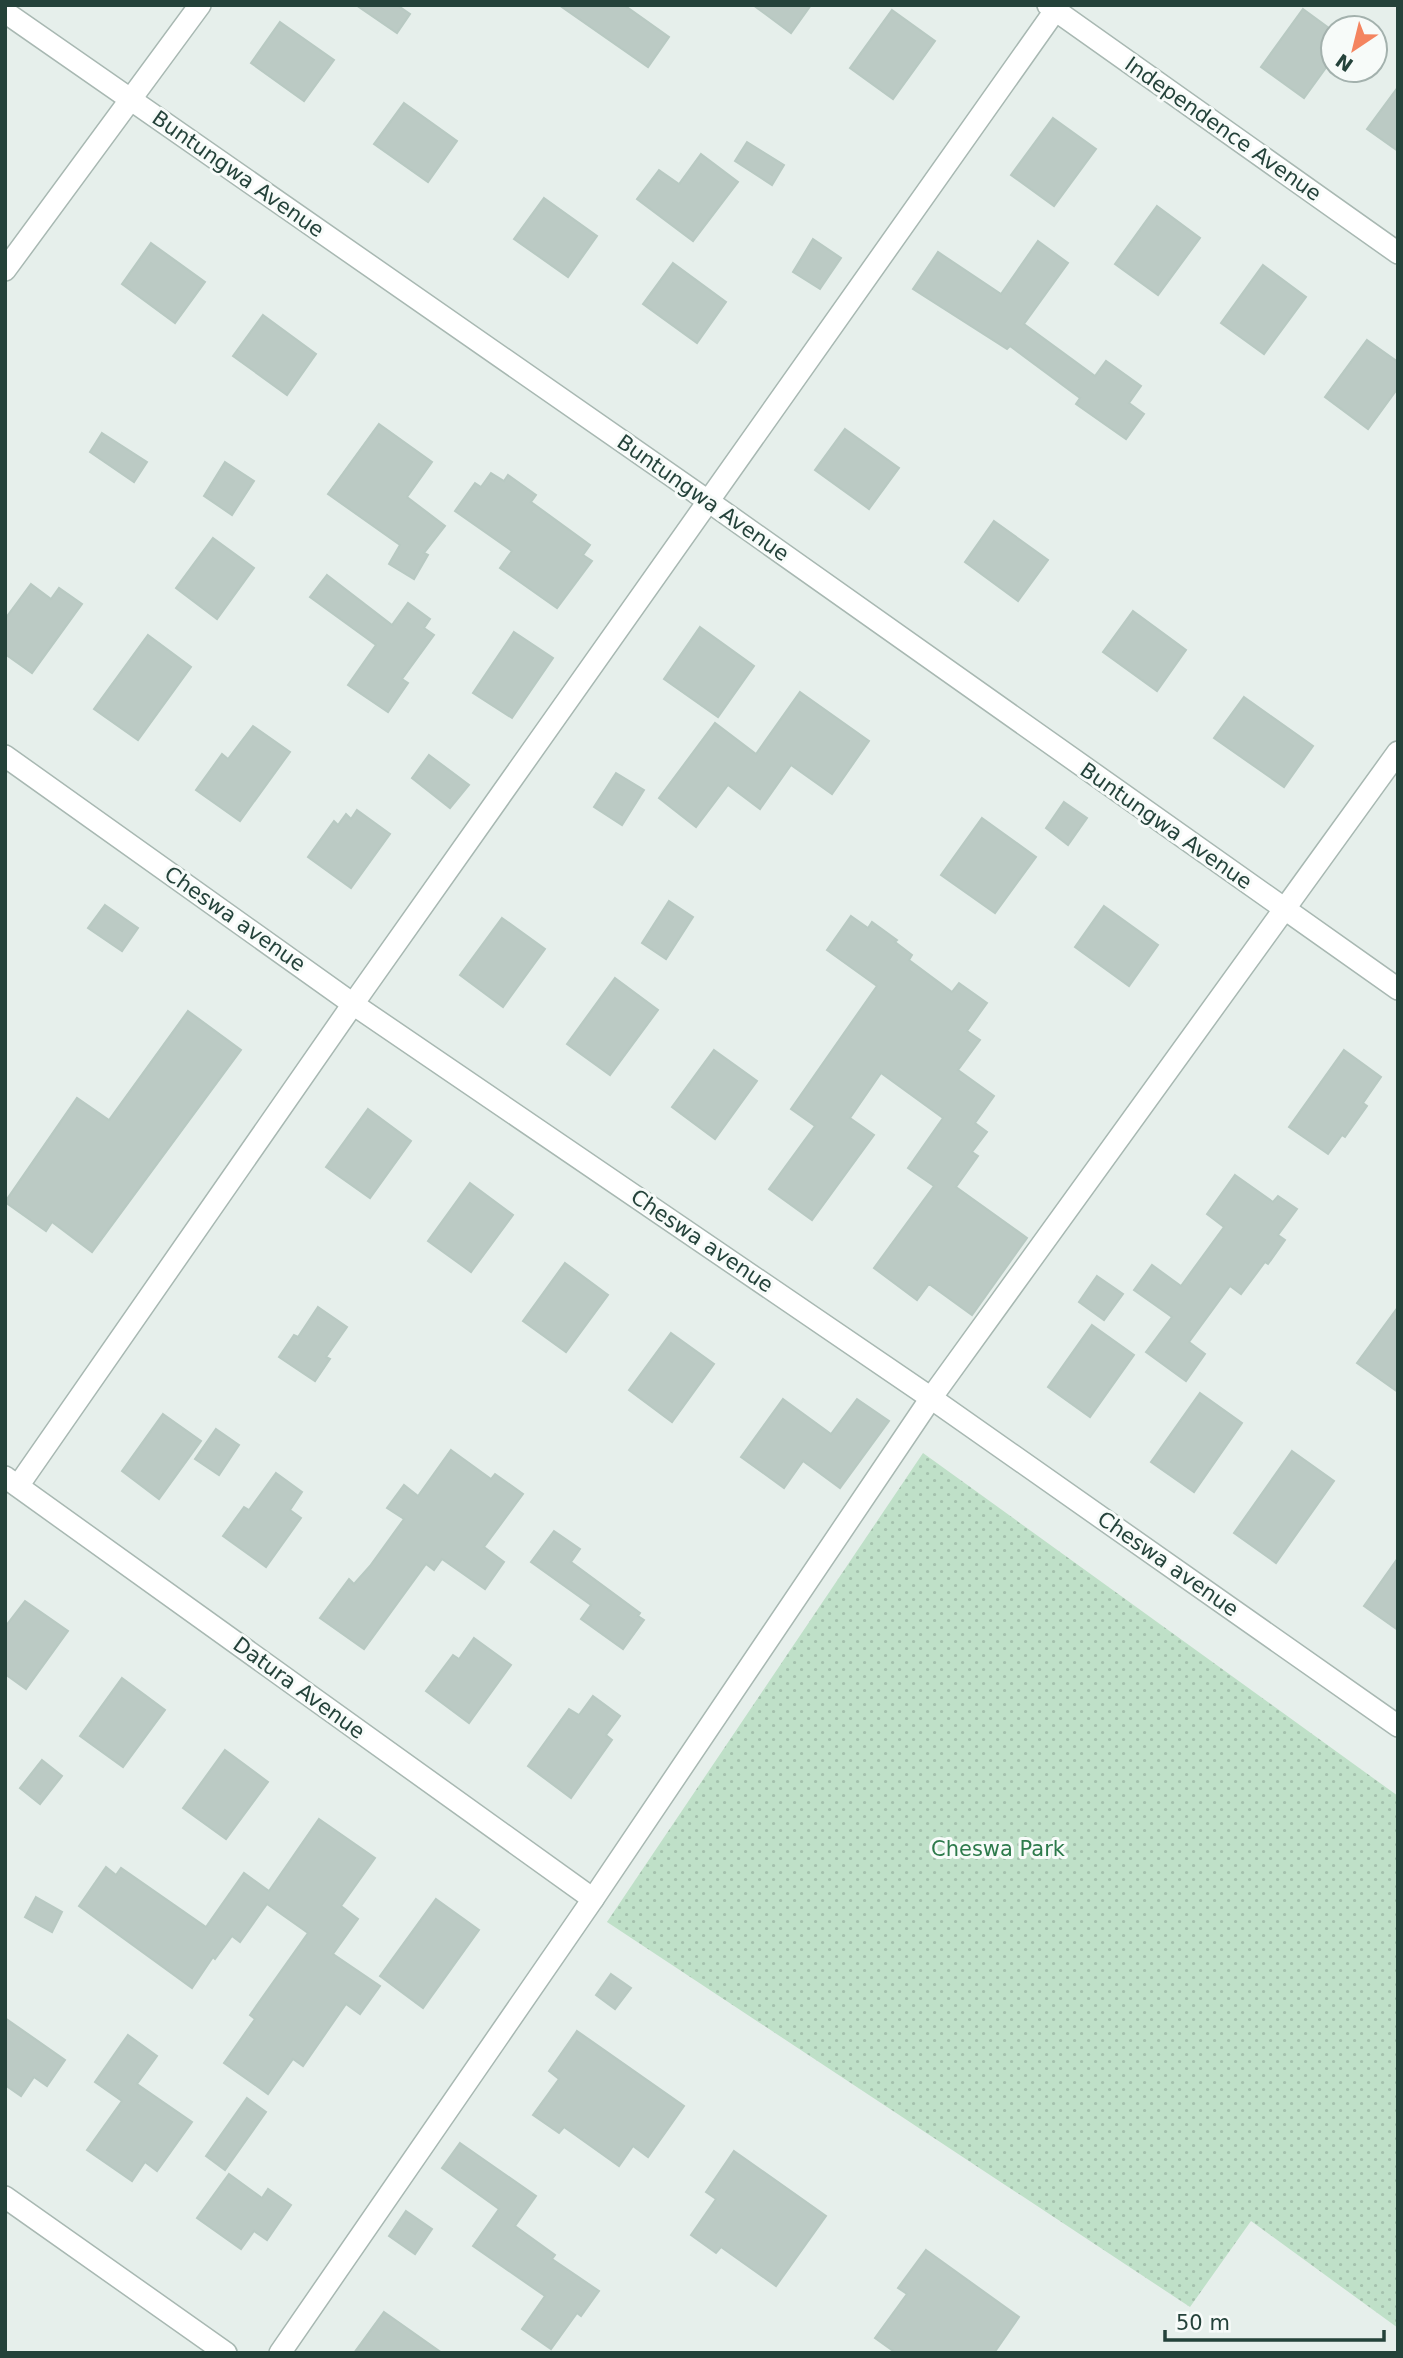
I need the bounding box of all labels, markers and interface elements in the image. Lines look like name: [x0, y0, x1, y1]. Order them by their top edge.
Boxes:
north arrow: [1319, 14, 1389, 84]
text: N: [1331, 49, 1357, 76]
street label: Independence Avenue: [1120, 52, 1326, 206]
street label: Buntungwa Avenue: [148, 106, 328, 242]
street label: Buntungwa Avenue: [613, 430, 793, 566]
street label: Buntungwa Avenue: [1076, 758, 1256, 894]
street label: Cheswa avenue: [160, 861, 310, 977]
street label: Cheswa avenue: [626, 1185, 778, 1297]
street label: Cheswa avenue: [1093, 1506, 1243, 1622]
street label: Datura Avenue: [229, 1632, 369, 1744]
park label: Cheswa Park: [931, 1837, 1066, 1861]
scale bar: [1165, 2298, 1384, 2342]
text: 50 m: [1176, 2311, 1230, 2335]

